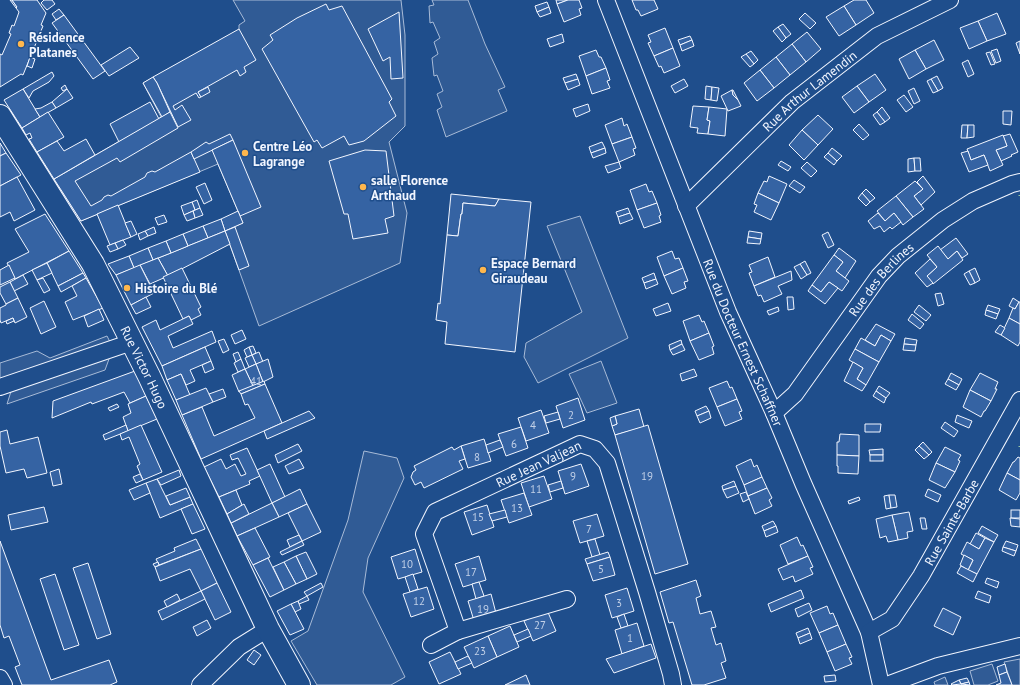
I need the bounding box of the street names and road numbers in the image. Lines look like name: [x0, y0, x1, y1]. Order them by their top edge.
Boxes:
street label: Rue Arthur Lamendin: [759, 47, 860, 135]
street label: Rue des Berlines: [845, 239, 917, 320]
street label: Rue du Docteur Ernest Schaffner: [699, 257, 787, 429]
street label: Rue Victor Hugo: [116, 323, 171, 411]
street label: Rue Jean Valjean: [493, 437, 584, 491]
street label: Rue Sainte-Barbe: [921, 476, 983, 569]

